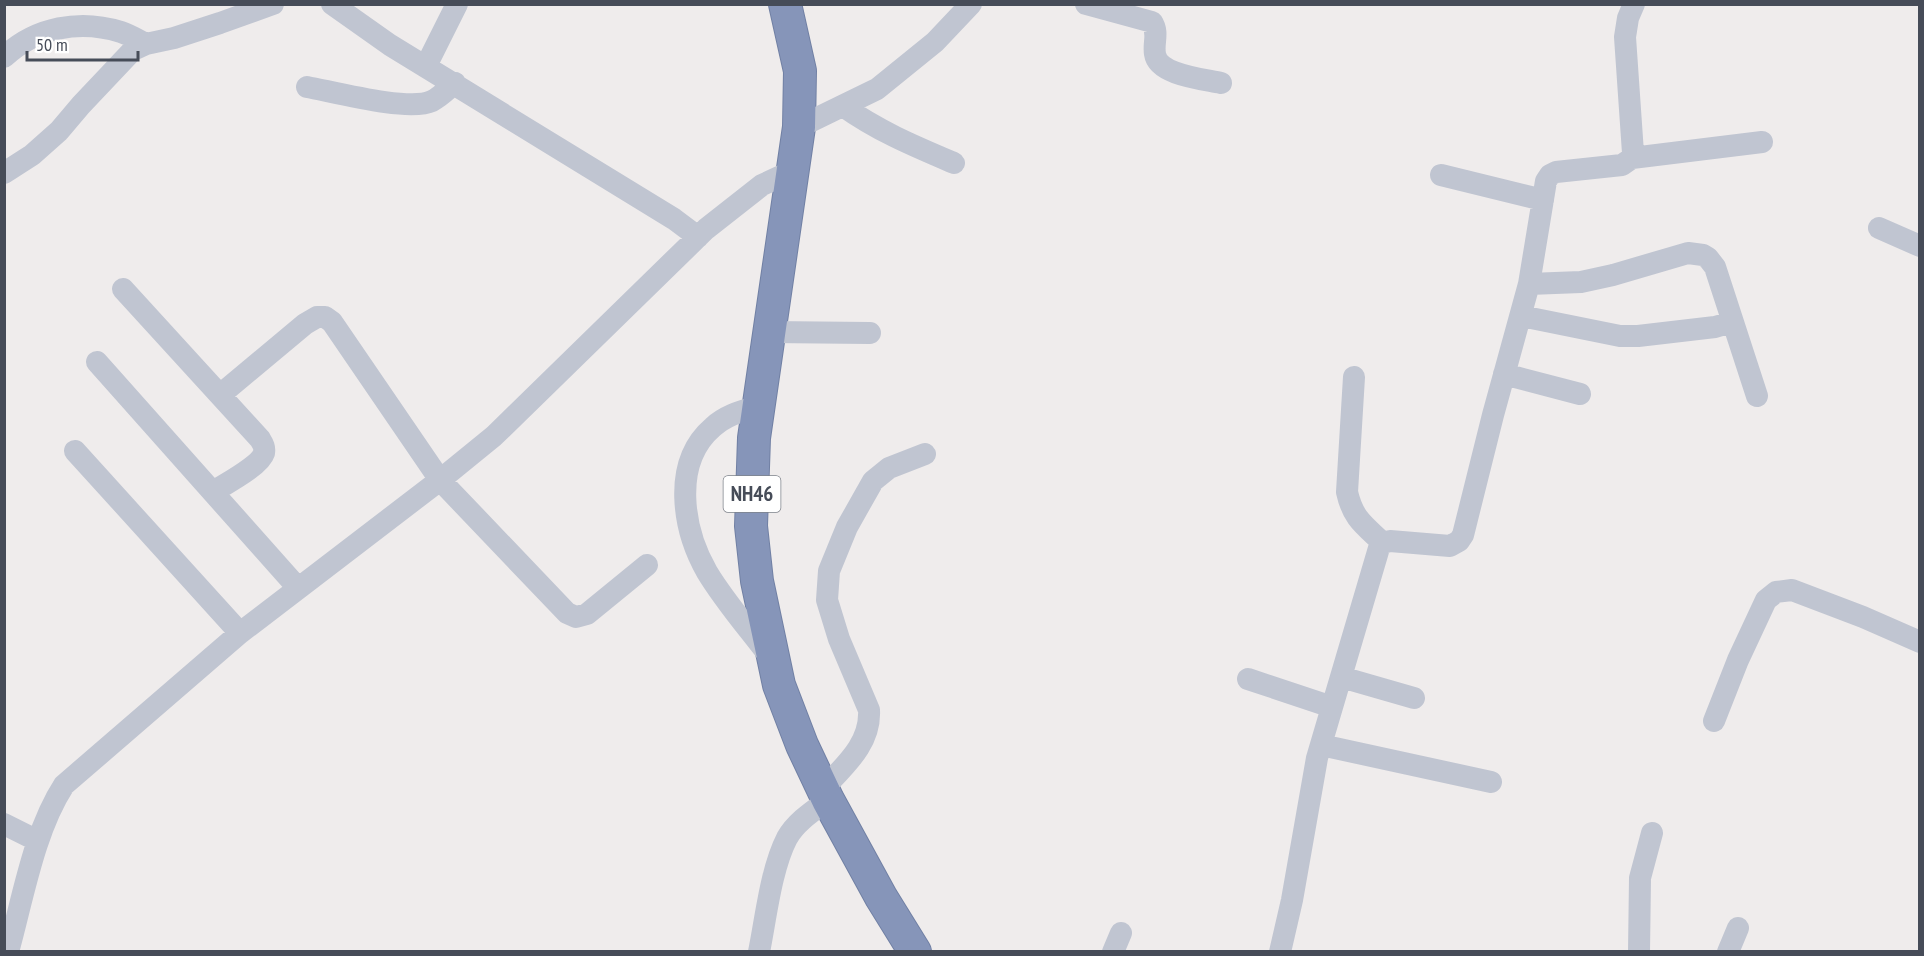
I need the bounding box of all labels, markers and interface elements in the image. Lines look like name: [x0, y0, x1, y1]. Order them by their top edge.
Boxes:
scale bar: [27, 24, 138, 62]
text: 50 m: [36, 33, 68, 56]
road number: NH46: [724, 476, 780, 512]

